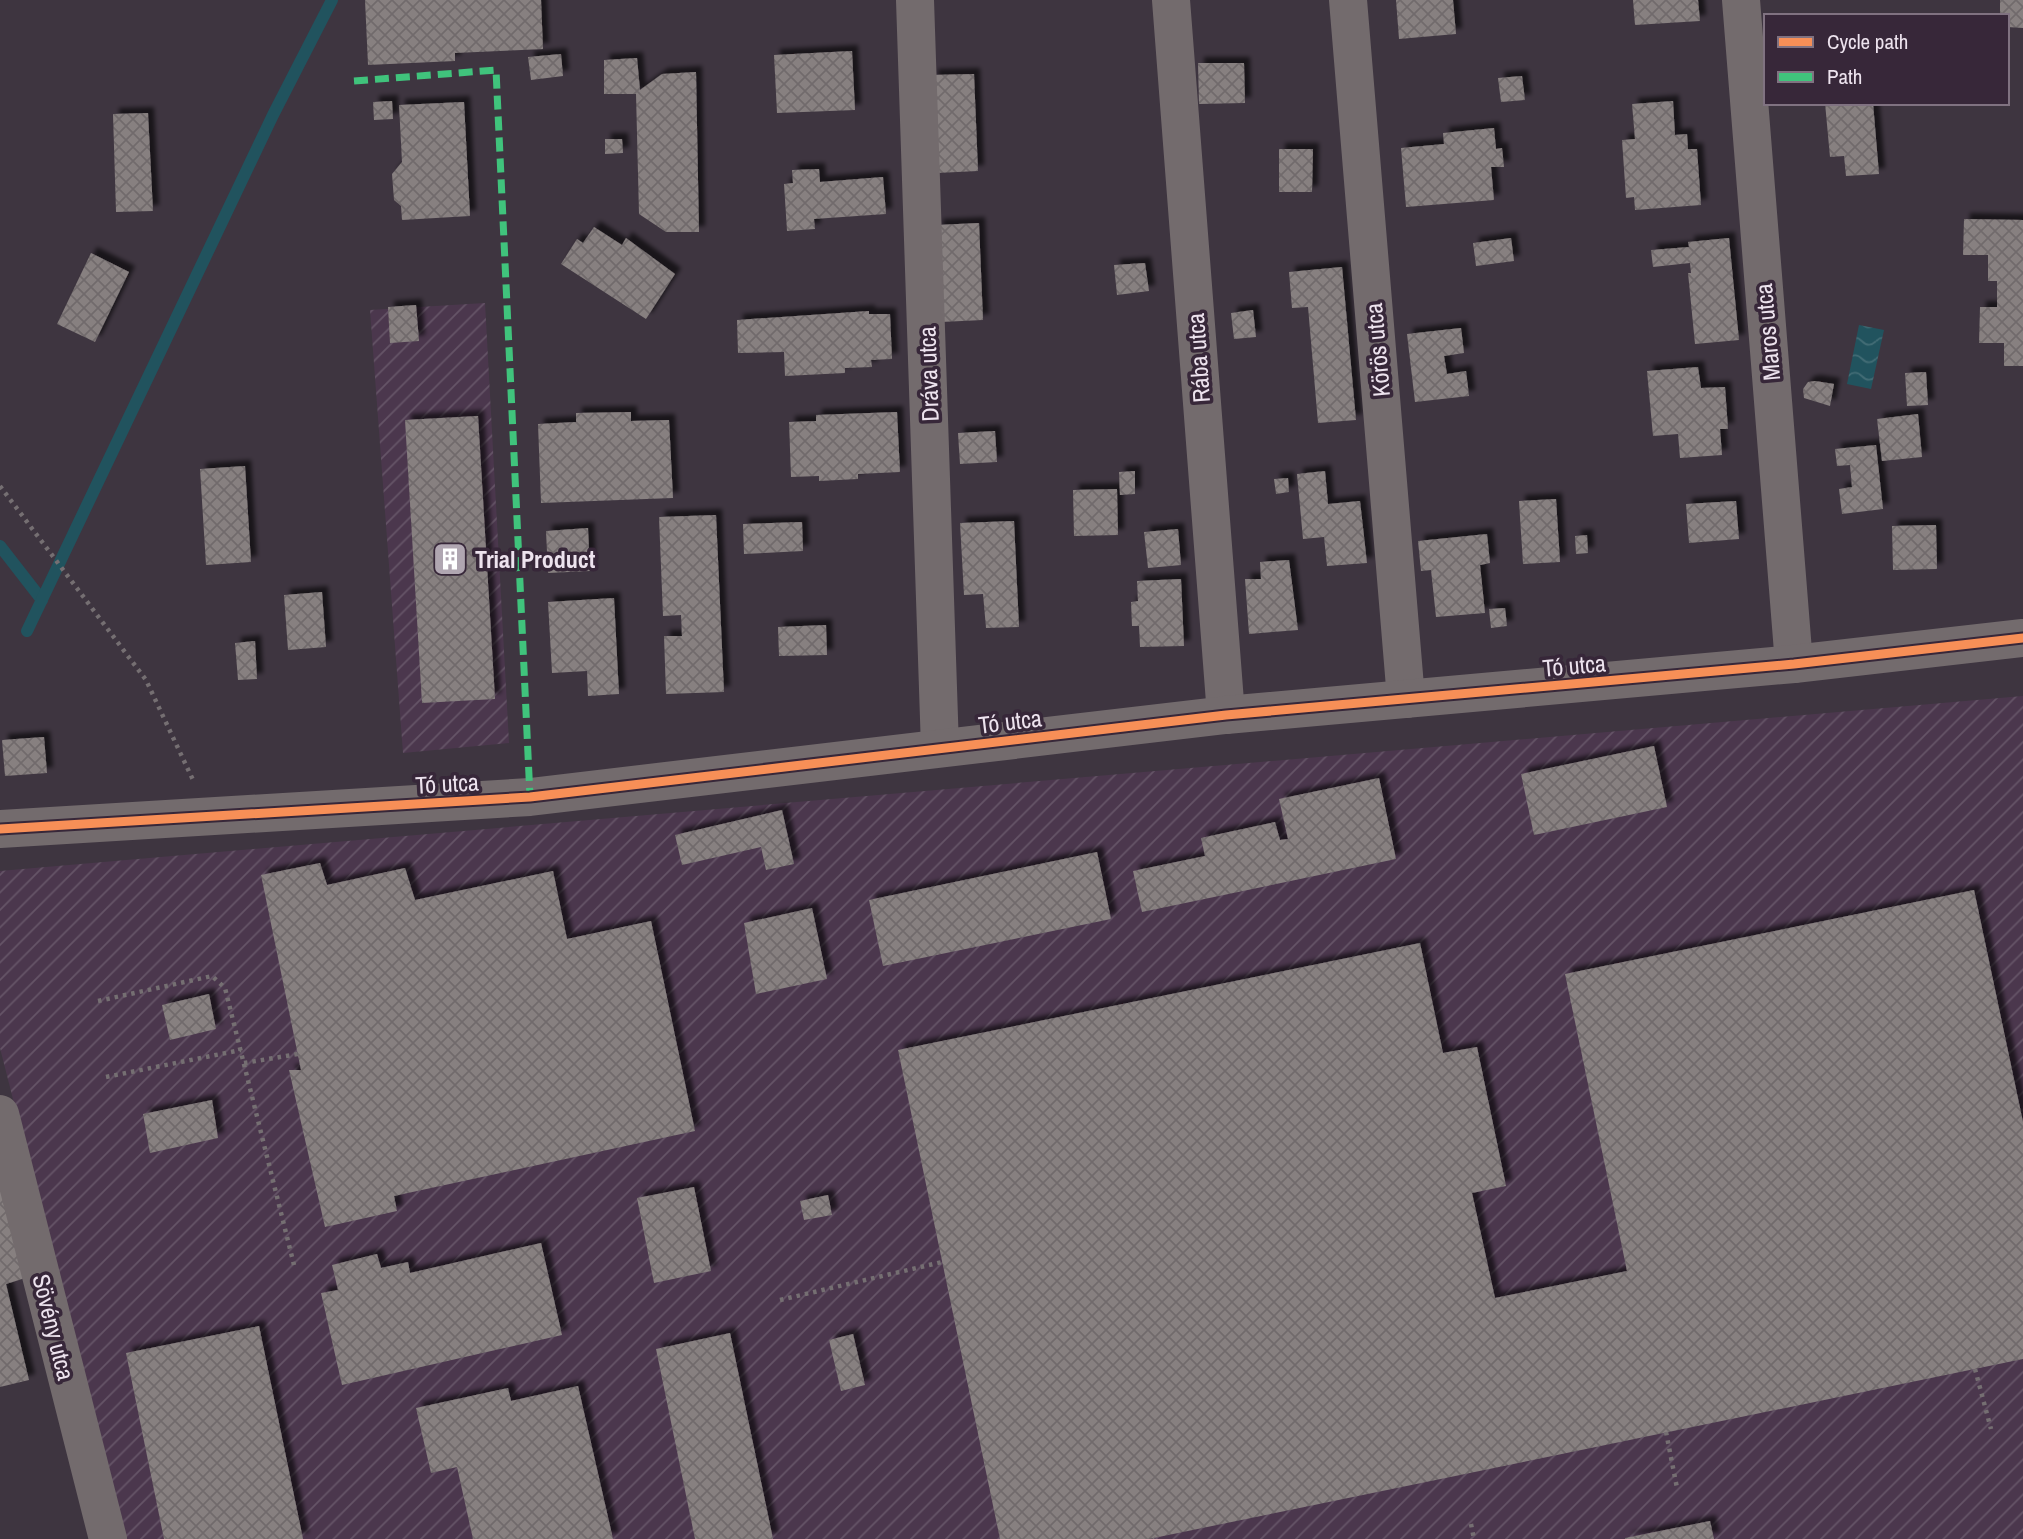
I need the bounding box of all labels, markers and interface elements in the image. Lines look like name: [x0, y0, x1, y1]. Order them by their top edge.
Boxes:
legend: [1764, 14, 2009, 105]
text: Cycle path: [1827, 27, 1908, 56]
text: Path: [1827, 62, 1862, 91]
street label: Maros utca: [1747, 282, 1787, 382]
street label: Körös utca: [1357, 302, 1397, 398]
street label: Rába utca: [1179, 312, 1217, 404]
street label: Dráva utca: [910, 326, 946, 422]
building icon: Trial Product: [431, 540, 469, 578]
place label: Trial Product: [475, 543, 596, 575]
street label: Tó utca: [1541, 646, 1607, 684]
street label: Tó utca: [977, 701, 1043, 741]
street label: Tó utca: [414, 765, 480, 801]
street label: Sövény utca: [25, 1271, 83, 1383]

